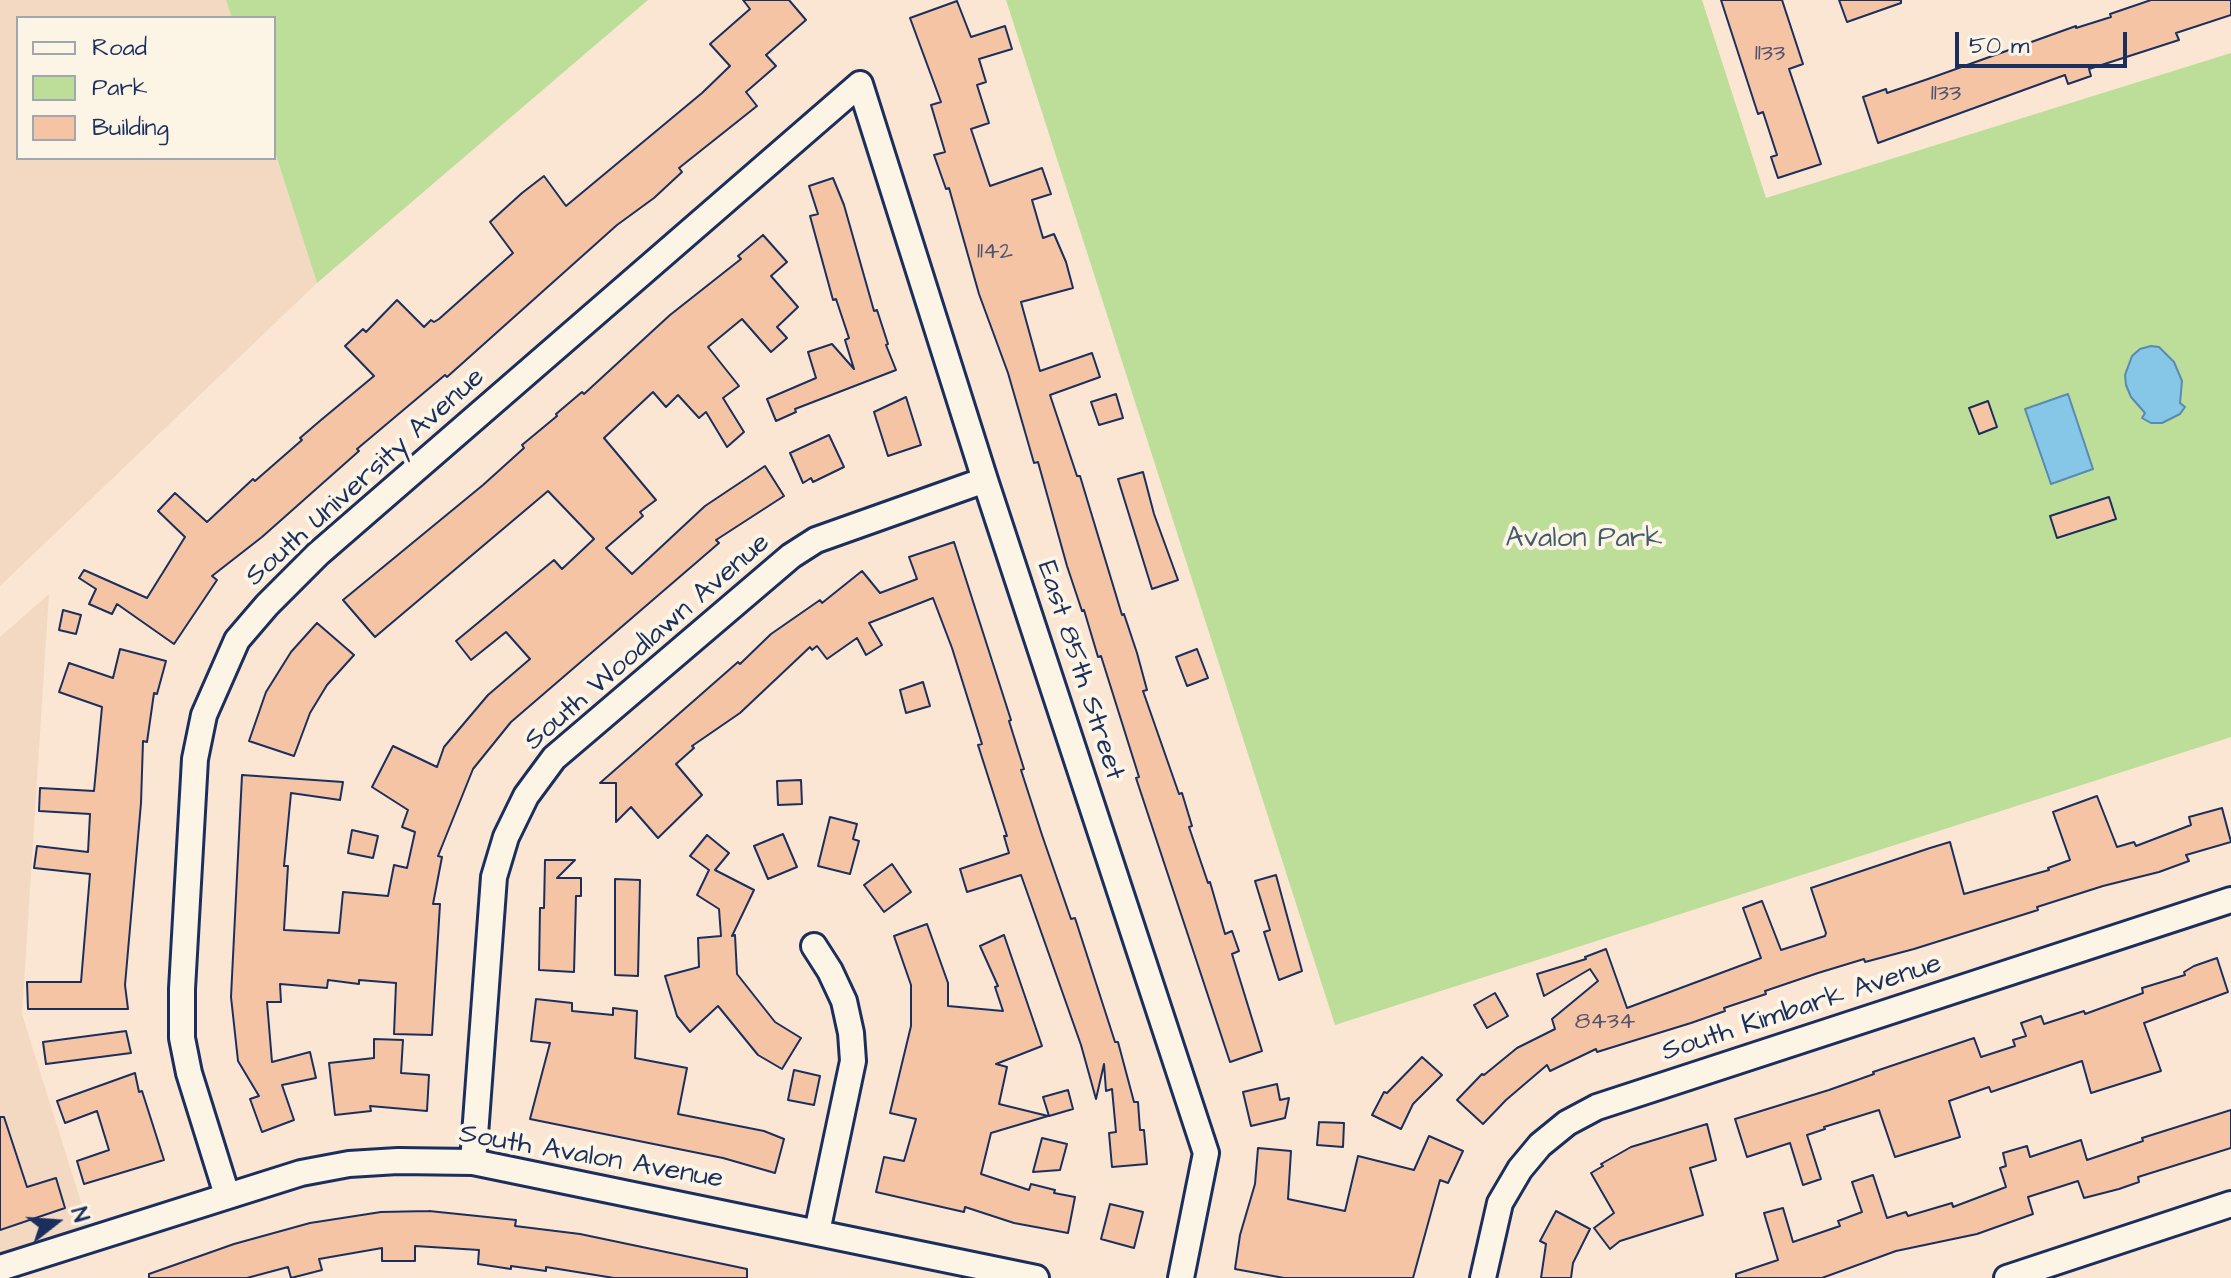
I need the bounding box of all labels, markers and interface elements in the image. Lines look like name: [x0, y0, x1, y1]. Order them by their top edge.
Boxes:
legend: [16, 16, 276, 160]
scale bar: [1959, 16, 2131, 66]
text: 50 m: [1969, 29, 2029, 63]
text: Road: [92, 31, 147, 65]
house number: 1133: [1755, 41, 1785, 69]
text: Park: [92, 71, 148, 105]
house number: 1133: [1931, 81, 1961, 109]
text: Building: [92, 111, 169, 145]
house number: 1142: [977, 239, 1013, 267]
street label: South University Avenue: [239, 362, 493, 594]
park label: Avalon Park: [1506, 523, 1662, 557]
street label: South Woodlawn Avenue: [518, 527, 778, 759]
street label: East 85th Street: [1028, 557, 1130, 785]
street label: South Kimbark Avenue: [1658, 948, 1946, 1070]
house number: 8434: [1575, 1009, 1635, 1037]
street label: South Avalon Avenue: [456, 1118, 726, 1198]
north arrow: [16, 1182, 96, 1262]
text: N: [63, 1204, 96, 1226]

